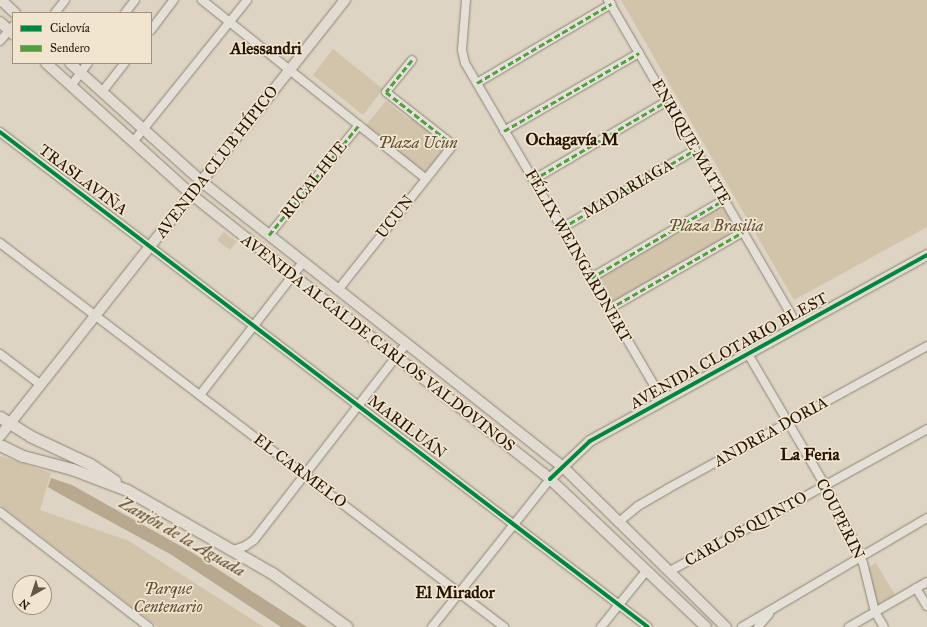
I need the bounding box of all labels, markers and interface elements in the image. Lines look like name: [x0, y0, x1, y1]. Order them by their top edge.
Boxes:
legend: [12, 12, 152, 64]
text: Ciclovía: [50, 21, 90, 35]
district label: Alessandri: [230, 39, 302, 59]
text: Sendero: [50, 41, 90, 55]
street label: ENRIQUE MATTE: [647, 76, 735, 208]
street label: AVENIDA CLUB HÍPICO: [152, 82, 282, 242]
district label: Ochagavía M: [526, 130, 618, 150]
park label: Plaza Ucun: [378, 133, 458, 153]
street label: RUCALHUE: [277, 137, 351, 223]
street label: TRASLAVIÑA: [35, 140, 131, 220]
street label: MADARIAGA: [579, 155, 677, 223]
street label: FÉLIX WEINGARDNERT: [521, 166, 635, 346]
street label: UCUN: [372, 192, 418, 242]
park label: Plaza Brasilia: [669, 216, 763, 236]
street label: AVENIDA ALCALDE CARLOS VALDOVINOS: [237, 230, 519, 456]
street label: AVENIDA CLOTARIO BLEST: [627, 289, 831, 413]
street label: MARILUÁN: [364, 391, 450, 463]
street label: ANDREA DORIA: [711, 393, 831, 471]
street label: EL CARMELO: [250, 430, 350, 512]
district label: La Feria: [780, 445, 840, 465]
street label: COUPERIN: [811, 475, 869, 563]
street label: CARLOS QUINTO: [681, 487, 811, 571]
water label: Zanjón de la Aguada: [116, 493, 248, 581]
north arrow: [12, 575, 52, 615]
park label: Parque Centenario: [133, 579, 203, 617]
district label: El Mirador: [415, 583, 495, 603]
text: N: [17, 596, 32, 612]

